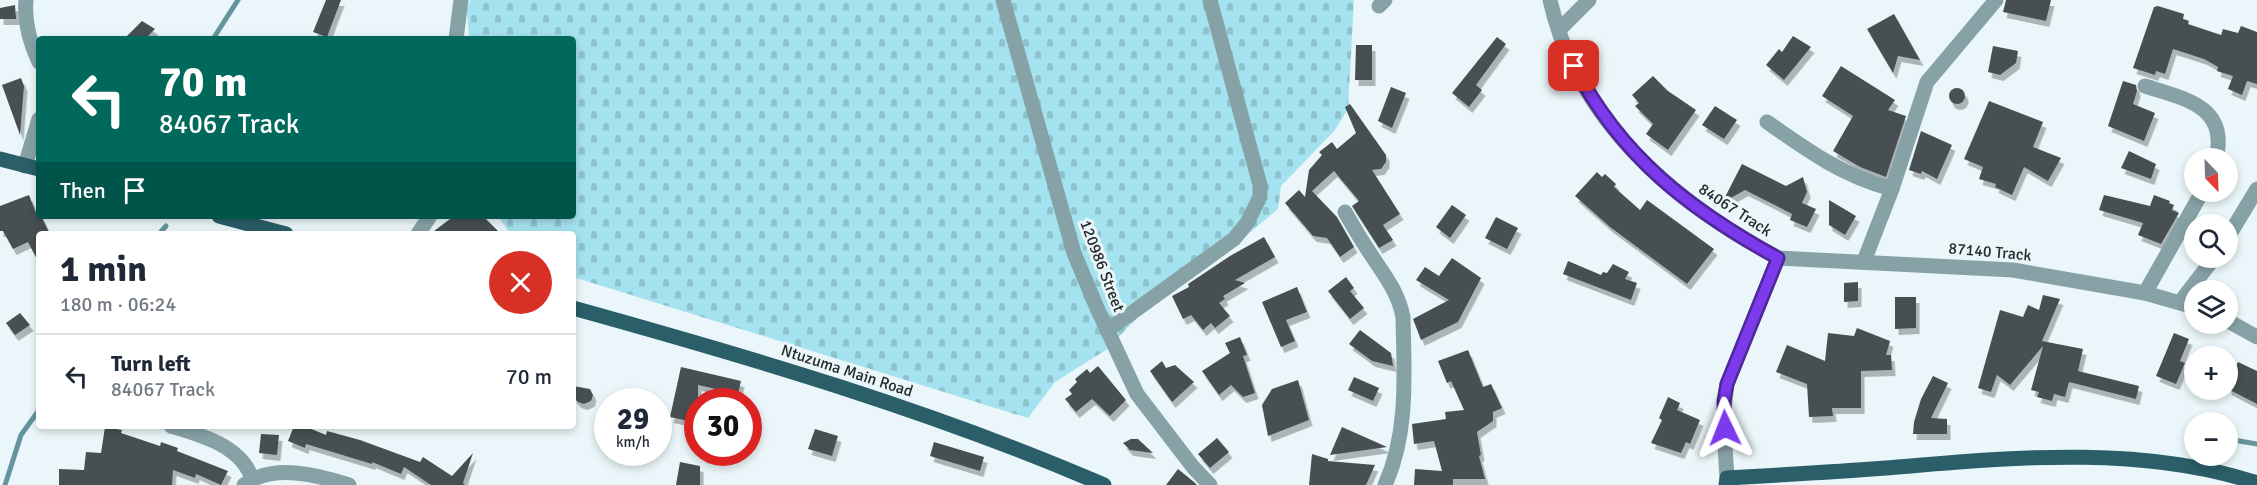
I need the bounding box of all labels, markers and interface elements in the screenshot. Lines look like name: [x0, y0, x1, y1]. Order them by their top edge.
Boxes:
pin: [1548, 40, 1599, 91]
icon: arrive: [1557, 49, 1590, 82]
text: 70 m: [159, 57, 248, 108]
icon: left: [60, 60, 138, 138]
text: 84067 Track: [159, 108, 299, 141]
north arrow: [2184, 148, 2238, 202]
map controls: [2184, 148, 2238, 466]
icon: arrive: [118, 174, 151, 207]
text: Then: [60, 177, 106, 204]
street label: 84067 Track: [1695, 179, 1775, 241]
button: search: [2184, 214, 2238, 268]
street label: 120986 Street: [1075, 217, 1129, 315]
street label: 87140 Track: [1948, 238, 2032, 266]
text: 1 min: [60, 247, 147, 292]
button: close: [489, 251, 552, 314]
button: layers: [2184, 280, 2238, 334]
text: 180 m · 06:24: [60, 292, 176, 317]
street label: Ntuzuma Main Road: [779, 340, 915, 402]
button: +: [2184, 346, 2238, 400]
text: Turn left: [111, 350, 191, 377]
icon: left: [60, 360, 93, 393]
text: 70 m: [506, 363, 552, 390]
text: 84067 Track: [111, 377, 215, 402]
speed limit sign: 30: [684, 388, 762, 466]
position arrow: [1693, 396, 1757, 460]
text: 29: [617, 401, 649, 438]
button: −: [2184, 412, 2238, 466]
text: km/h: [616, 433, 650, 451]

